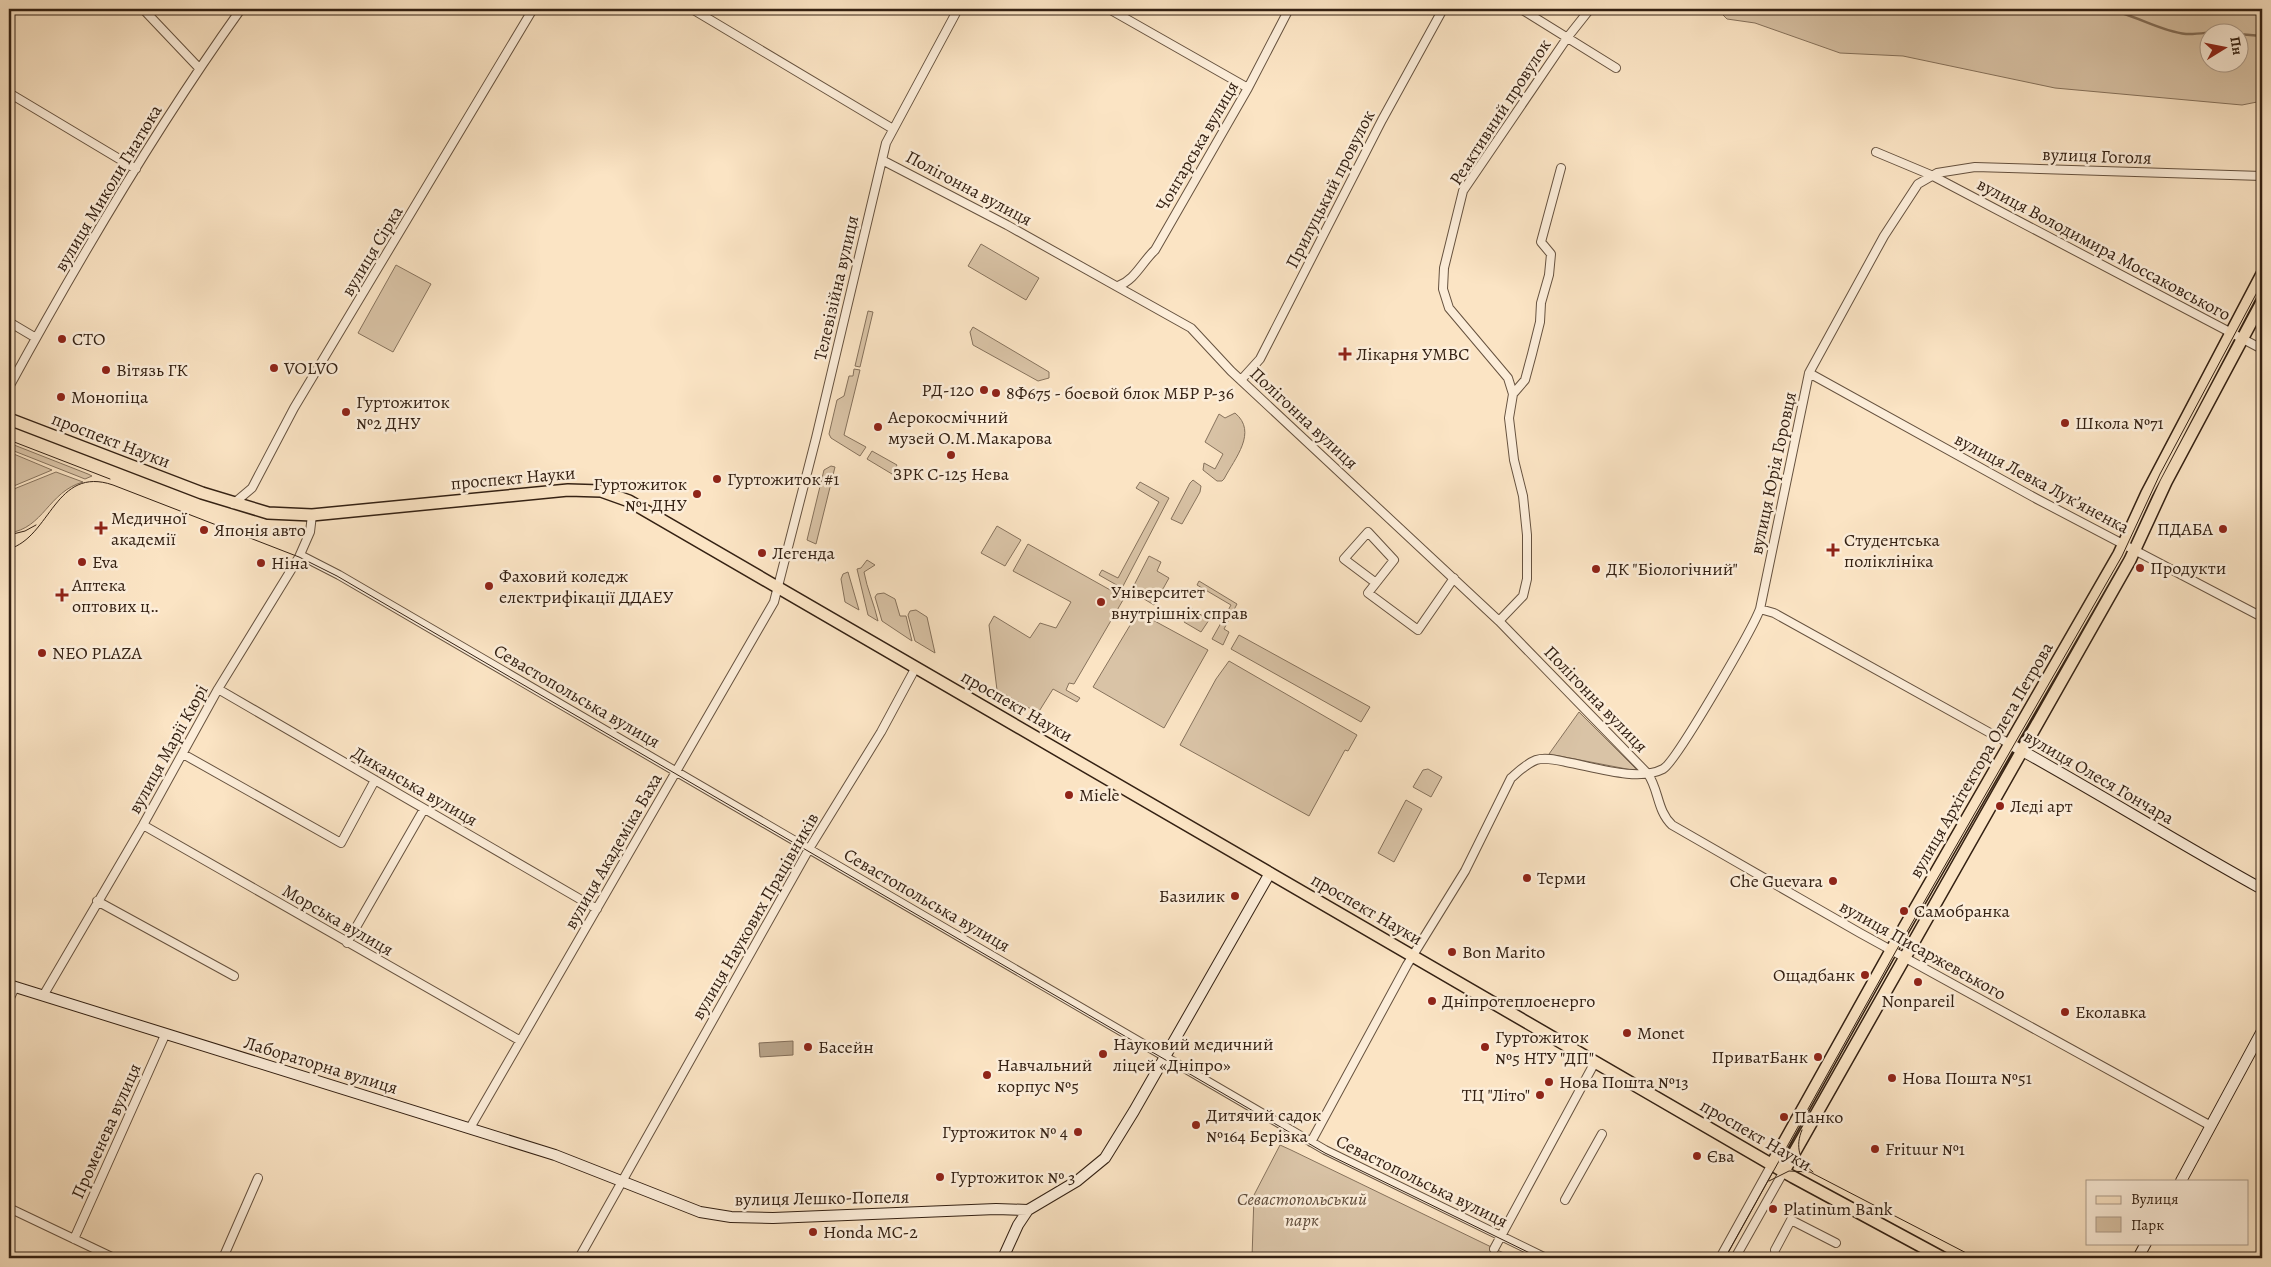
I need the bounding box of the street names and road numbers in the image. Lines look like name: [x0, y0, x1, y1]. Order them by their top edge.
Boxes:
street label: Реактивний провулок: [1444, 34, 1556, 190]
street label: Чонгарська вулиця: [1150, 76, 1244, 216]
street label: вулиця Миколи Гнатюка: [49, 100, 168, 276]
street label: Прилуцький провулок: [1280, 106, 1380, 272]
street label: вулиця Гоголя: [2042, 142, 2152, 170]
street label: Полігонна вулиця: [902, 145, 1036, 231]
street label: вулиця Володимира Моссаковського: [1973, 172, 2235, 326]
street label: вулиця Сірка: [336, 201, 409, 301]
street label: Телевізійна вулиця: [808, 213, 864, 363]
street label: Полігонна вулиця: [1245, 362, 1363, 474]
street label: вулиця Юрія Горовця: [1744, 389, 1802, 557]
street label: проспект Науки: [48, 406, 174, 474]
street label: вулиця Левка Лукʼяненка: [1951, 427, 2134, 540]
street label: проспект Науки: [450, 461, 576, 495]
street label: вулиця Архітектора Олега Петрова: [1903, 637, 2059, 882]
street label: Севастопольська вулиця: [489, 639, 665, 753]
street label: Полігонна вулиця: [1539, 640, 1653, 758]
street label: проспект Науки: [957, 664, 1077, 748]
street label: вулиця Марії Кюрі: [123, 680, 213, 818]
street label: вулиця Олеся Гончара: [2020, 724, 2179, 830]
street label: Диканська вулиця: [348, 740, 482, 832]
street label: вулиця Академіка Баха: [558, 768, 668, 934]
street label: вулиця Наукових Працівників: [686, 808, 824, 1024]
street label: Севастопольська вулиця: [839, 843, 1015, 957]
street label: проспект Науки: [1307, 867, 1427, 951]
street label: Морська вулиця: [278, 878, 398, 962]
street label: вулиця Писаржевського: [1835, 894, 2011, 1006]
street label: Лабораторна вулиця: [241, 1030, 401, 1100]
street label: Променева вулиця: [65, 1060, 147, 1202]
street label: проспект Науки: [1696, 1093, 1816, 1177]
street label: Севастопольська вулиця: [1332, 1129, 1512, 1233]
street label: вулиця Лешко-Попеля: [734, 1184, 910, 1212]

